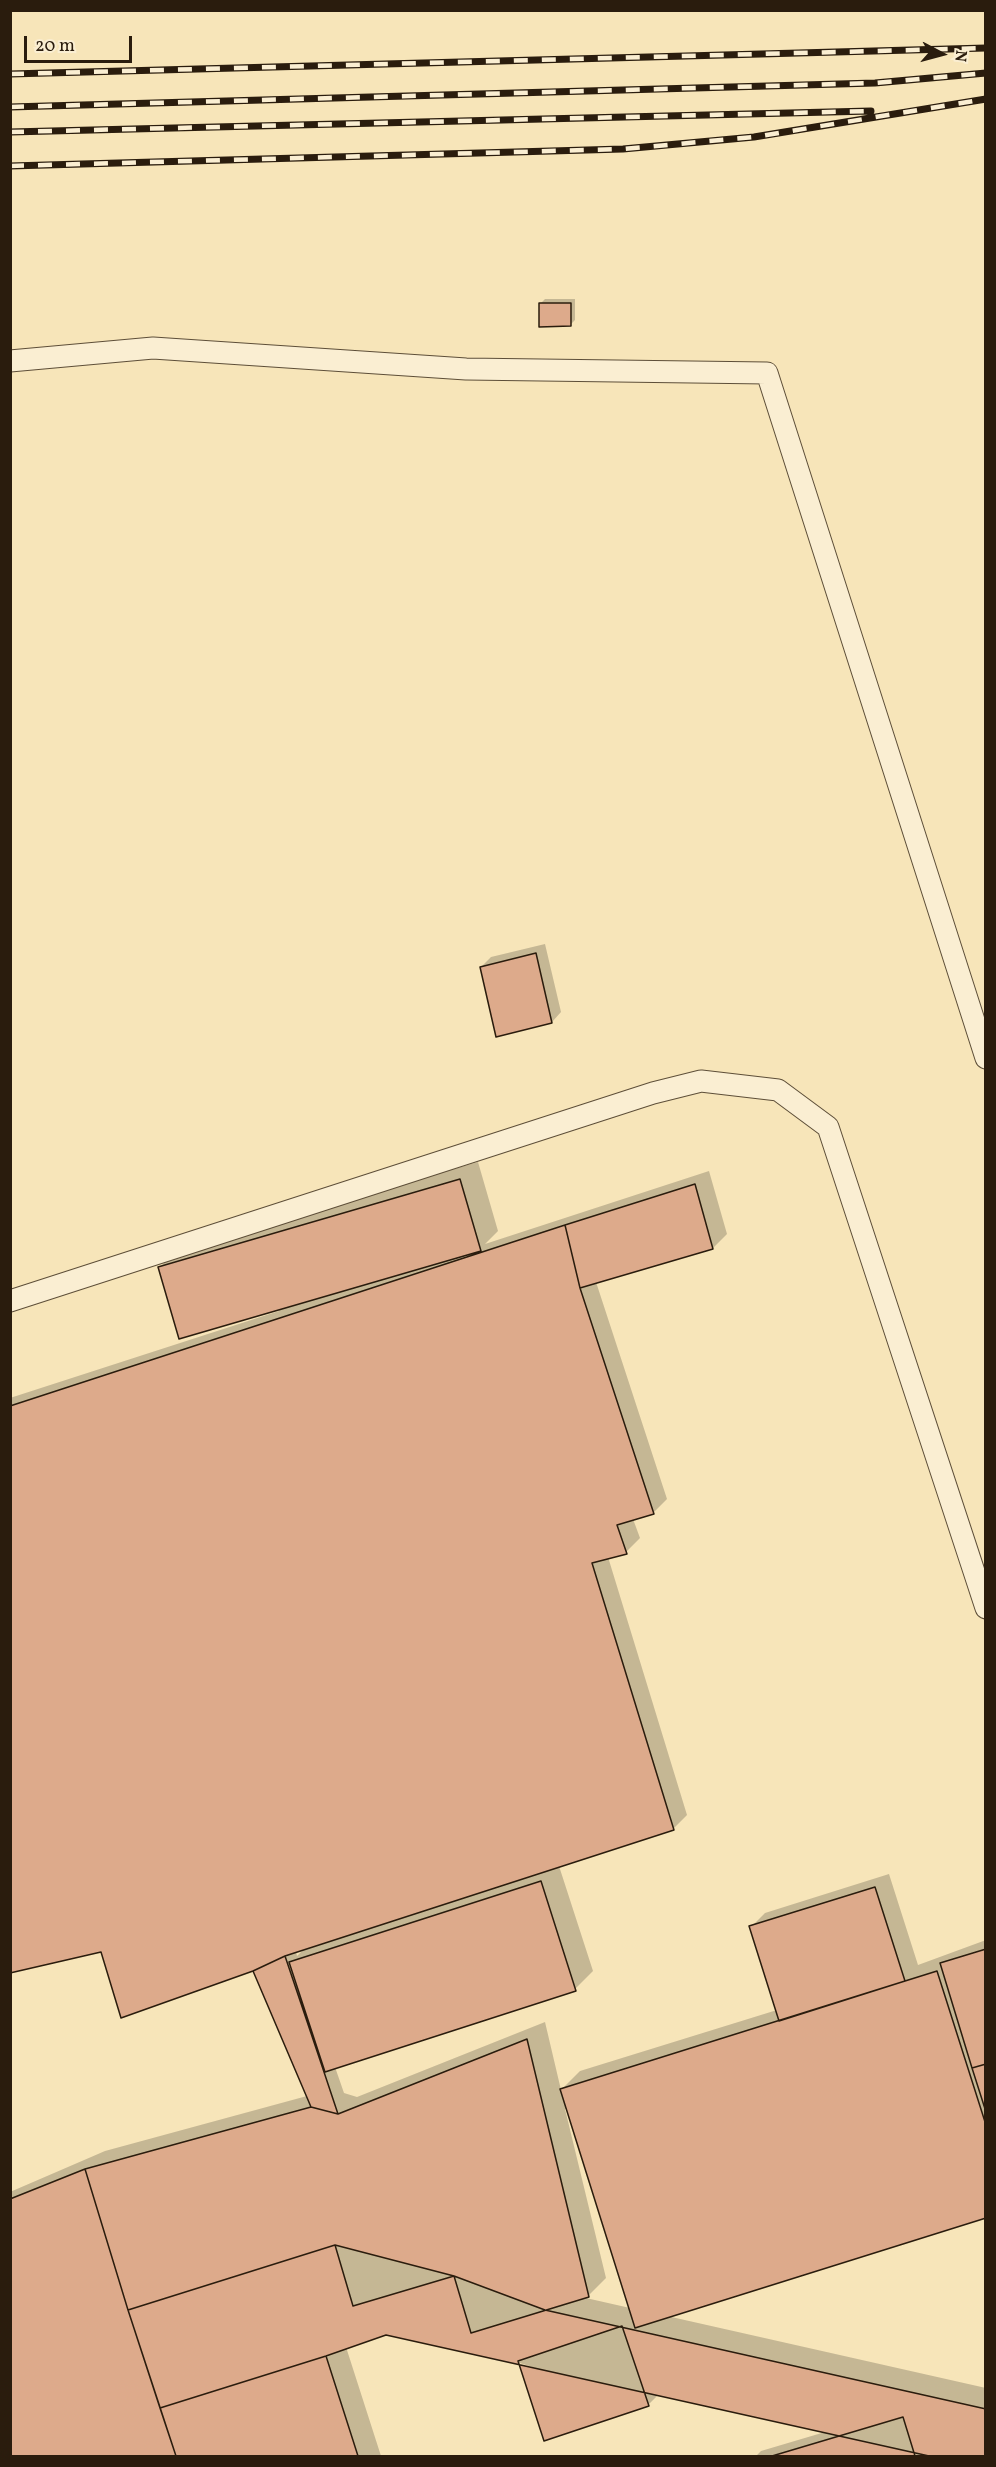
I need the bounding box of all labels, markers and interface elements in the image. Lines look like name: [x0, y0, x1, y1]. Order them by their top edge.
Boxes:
scale bar: [27, 24, 135, 62]
north arrow: [912, 24, 972, 84]
text: 20 m: [35, 34, 75, 59]
text: N: [948, 49, 971, 63]

